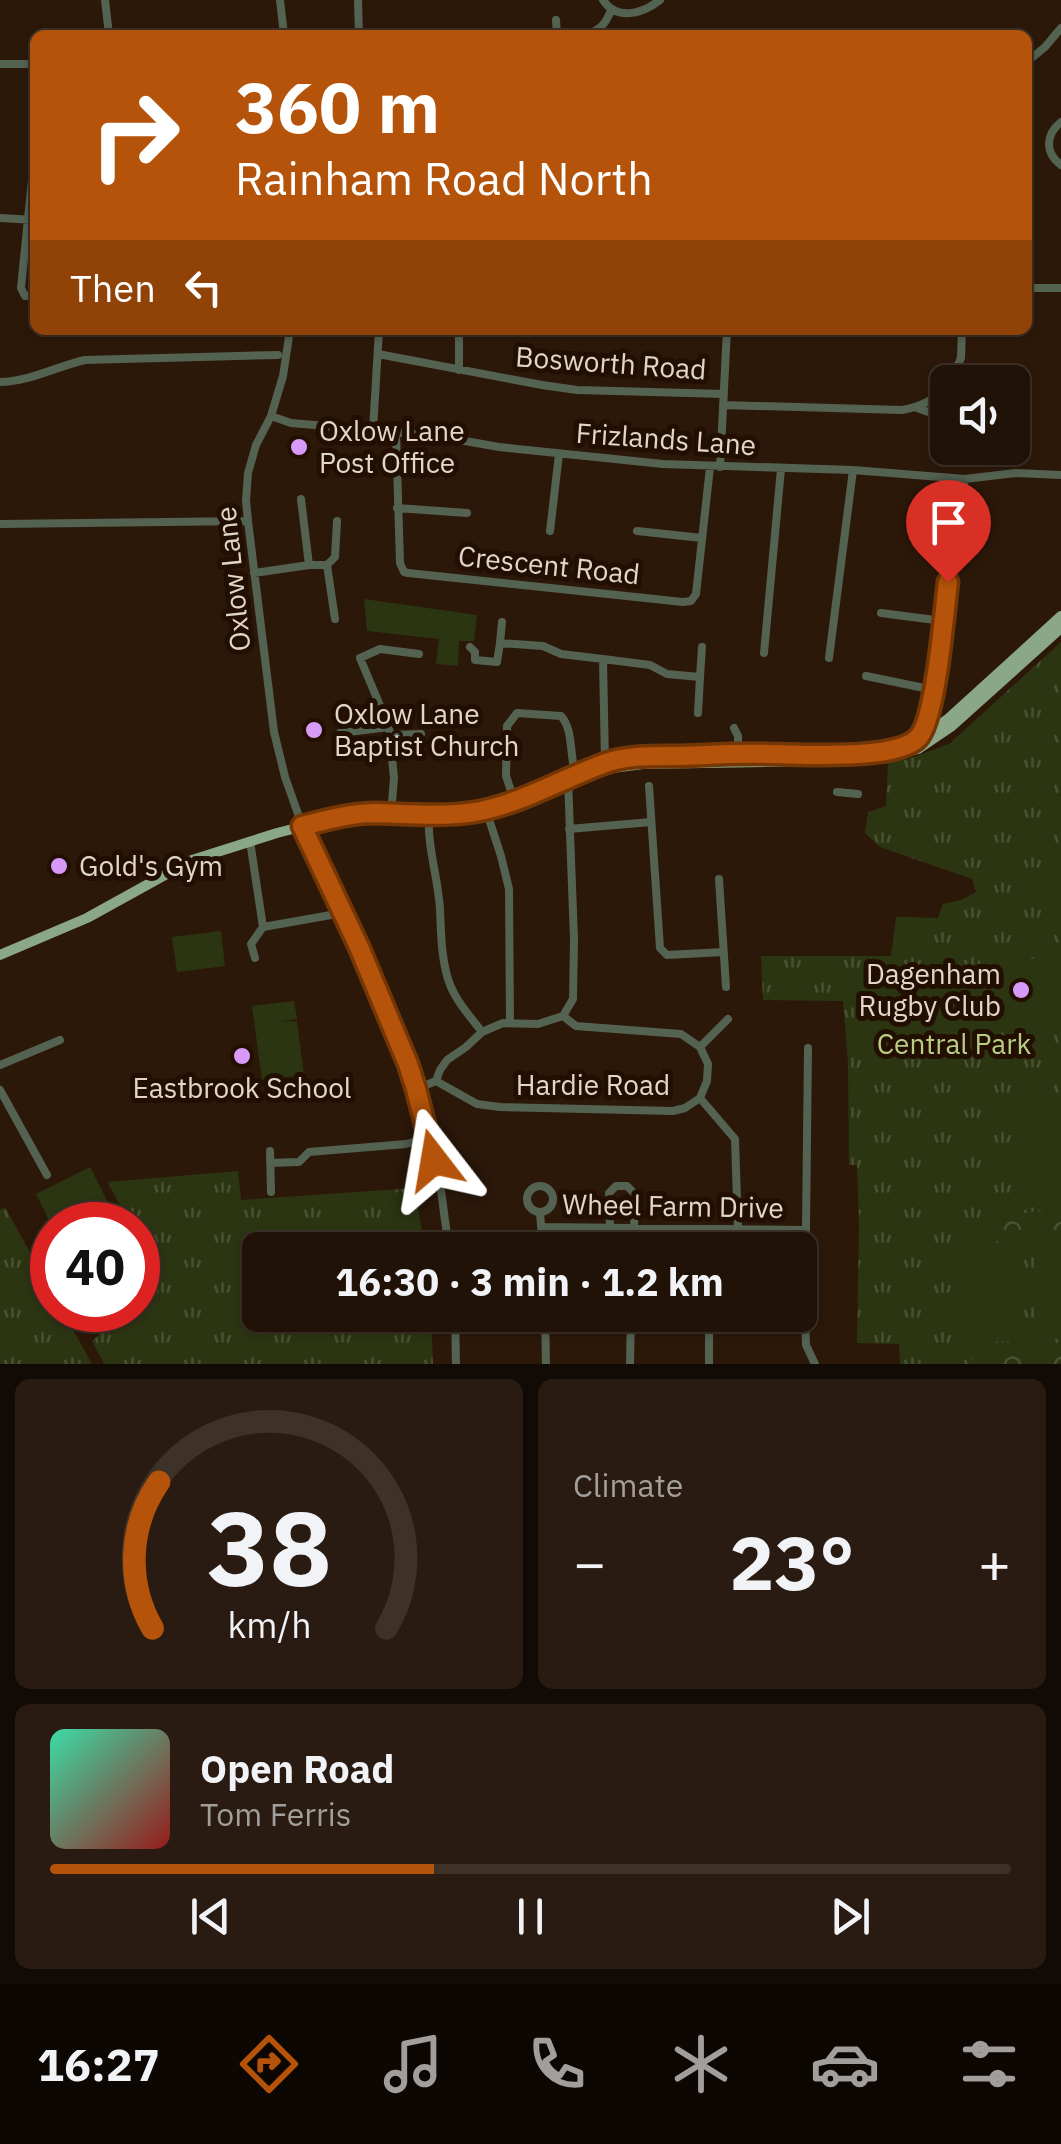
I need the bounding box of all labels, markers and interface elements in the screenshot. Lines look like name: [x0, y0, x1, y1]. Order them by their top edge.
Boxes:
text: 360 m: [235, 61, 440, 152]
icon: right: [70, 70, 200, 200]
text: Rainham Road North: [235, 149, 653, 207]
icon: left: [176, 260, 231, 315]
text: Then: [70, 263, 156, 312]
street label: Bosworth Road: [514, 337, 708, 388]
map controls: [930, 365, 1030, 465]
button: sound: [930, 365, 1030, 465]
place label: Oxlow Lane Post Office: [319, 412, 465, 481]
street label: Frizlands Lane: [575, 414, 757, 463]
marker: Oxlow Lane Post Office: [288, 436, 310, 458]
pin: [906, 480, 991, 583]
icon: arrive: [921, 495, 976, 550]
street label: Oxlow Lane: [206, 505, 259, 653]
street label: Crescent Road: [456, 537, 642, 592]
place label: Oxlow Lane Baptist Church: [334, 695, 519, 764]
marker: Oxlow Lane Baptist Church: [303, 719, 325, 741]
place label: Gold's Gym: [79, 847, 223, 884]
marker: Gold's Gym: [48, 855, 70, 877]
place label: Dagenham Rugby Club: [859, 955, 1001, 1024]
marker: Dagenham Rugby Club: [1010, 979, 1032, 1001]
park label: Central Park: [877, 1025, 1031, 1062]
marker: Eastbrook School: [231, 1045, 253, 1067]
street label: Hardie Road: [516, 1066, 670, 1103]
place label: Eastbrook School: [133, 1069, 351, 1106]
position arrow: [382, 1108, 486, 1212]
street label: Wheel Farm Drive: [562, 1185, 784, 1226]
speed limit sign: 40: [30, 1202, 160, 1332]
text: 16:30 · 3 min · 1.2 km: [335, 1257, 724, 1306]
text: Climate: [573, 1464, 683, 1506]
text: 38: [207, 1479, 331, 1615]
text: 23°: [729, 1513, 855, 1611]
text: −: [573, 1527, 606, 1598]
text: +: [978, 1527, 1011, 1598]
text: km/h: [227, 1601, 311, 1648]
text: Open Road: [200, 1744, 394, 1793]
text: Tom Ferris: [200, 1793, 351, 1835]
icon: previous: [183, 1889, 238, 1944]
icon: pause: [503, 1889, 558, 1944]
icon: next: [823, 1889, 878, 1944]
icon: directions: [234, 2029, 304, 2099]
icon: music: [378, 2029, 448, 2099]
icon: phone: [522, 2029, 592, 2099]
icon: climate: [666, 2029, 736, 2099]
icon: car: [810, 2029, 880, 2099]
icon: filters: [954, 2029, 1024, 2099]
text: 16:27: [37, 2035, 160, 2093]

